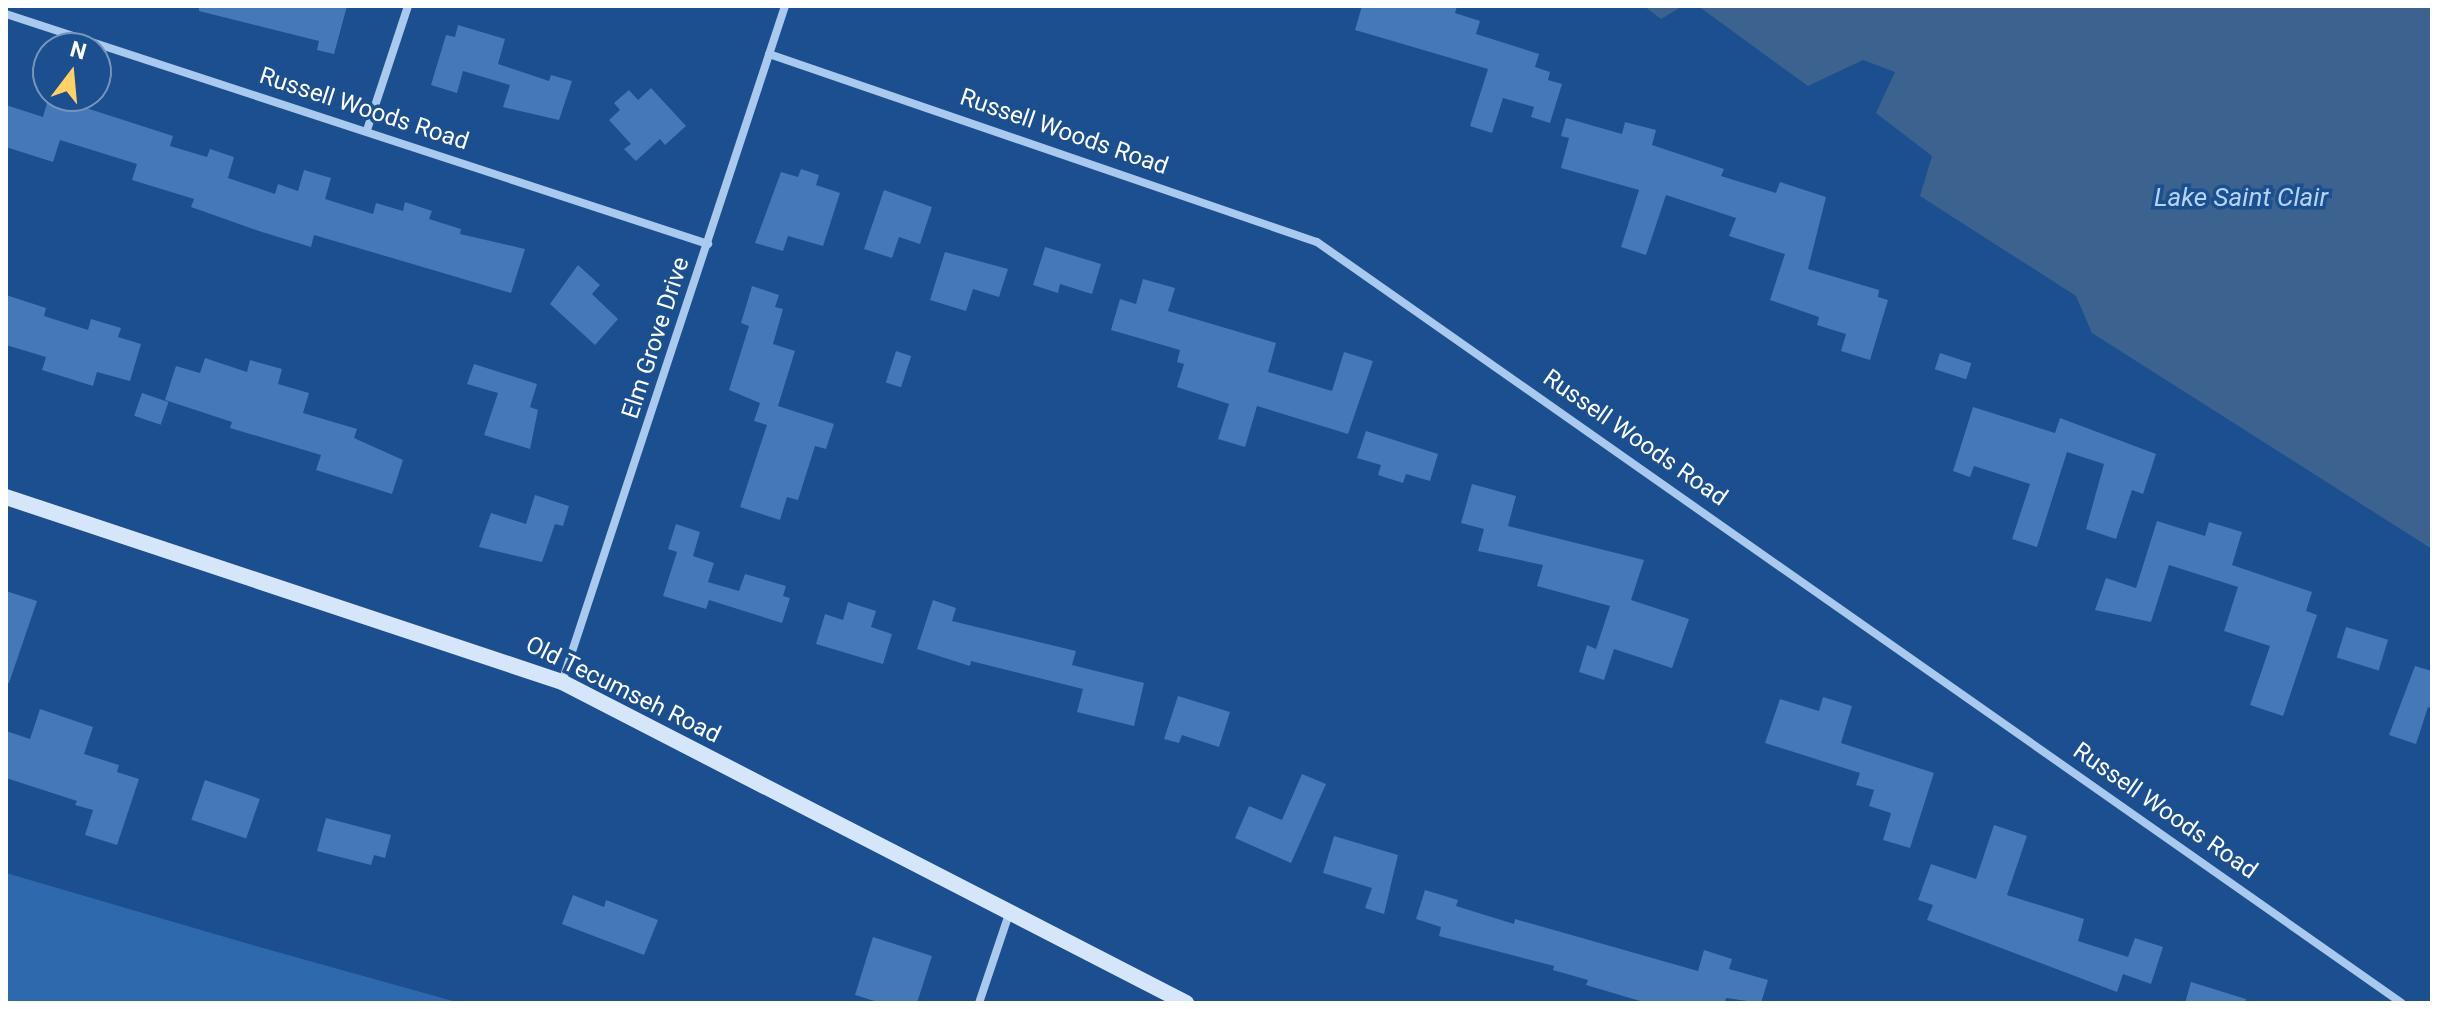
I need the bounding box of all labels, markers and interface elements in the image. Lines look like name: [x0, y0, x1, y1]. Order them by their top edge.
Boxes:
north arrow: [32, 32, 112, 112]
text: N: [67, 36, 89, 65]
street label: Russell Woods Road: [256, 62, 472, 156]
street label: Russell Woods Road: [956, 83, 1172, 181]
water label: Lake Saint Clair: [2154, 182, 2328, 214]
street label: Elm Grove Drive: [616, 254, 696, 422]
street label: Russell Woods Road: [1537, 364, 1733, 512]
street label: Old Tecumseh Road: [521, 630, 725, 750]
street label: Russell Woods Road: [2067, 737, 2263, 885]

